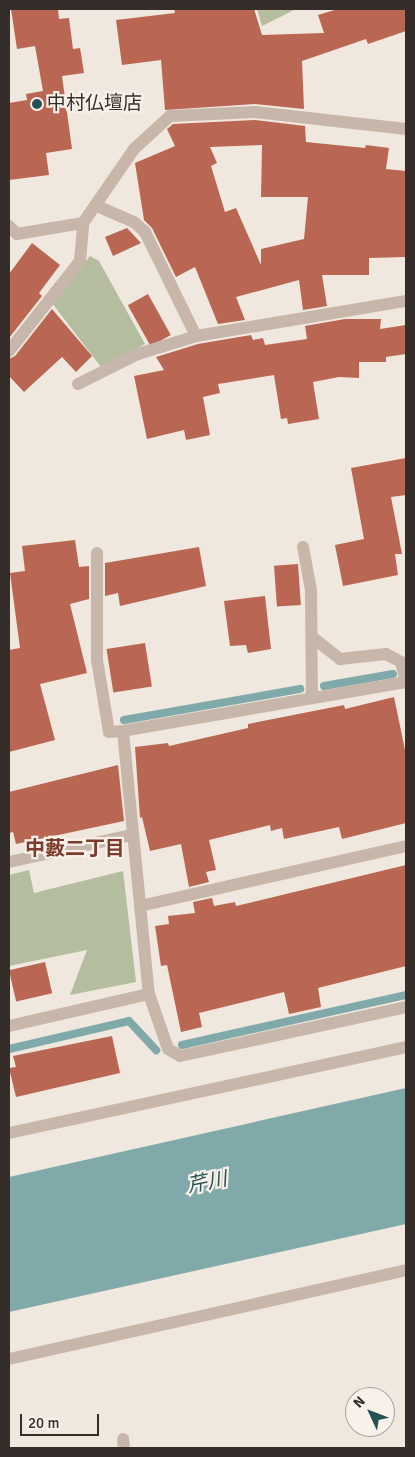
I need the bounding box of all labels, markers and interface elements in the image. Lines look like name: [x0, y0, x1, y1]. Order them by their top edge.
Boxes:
place label: 中村仏壇店: [47, 93, 142, 115]
marker: 中村仏壇店: [31, 98, 43, 110]
district label: 中藪二丁目: [25, 836, 125, 860]
water label: 芹川: [185, 1166, 229, 1198]
north arrow: [345, 1387, 395, 1437]
text: N: [350, 1393, 369, 1411]
scale bar: [22, 1404, 101, 1436]
text: 20 m: [28, 1414, 59, 1432]

